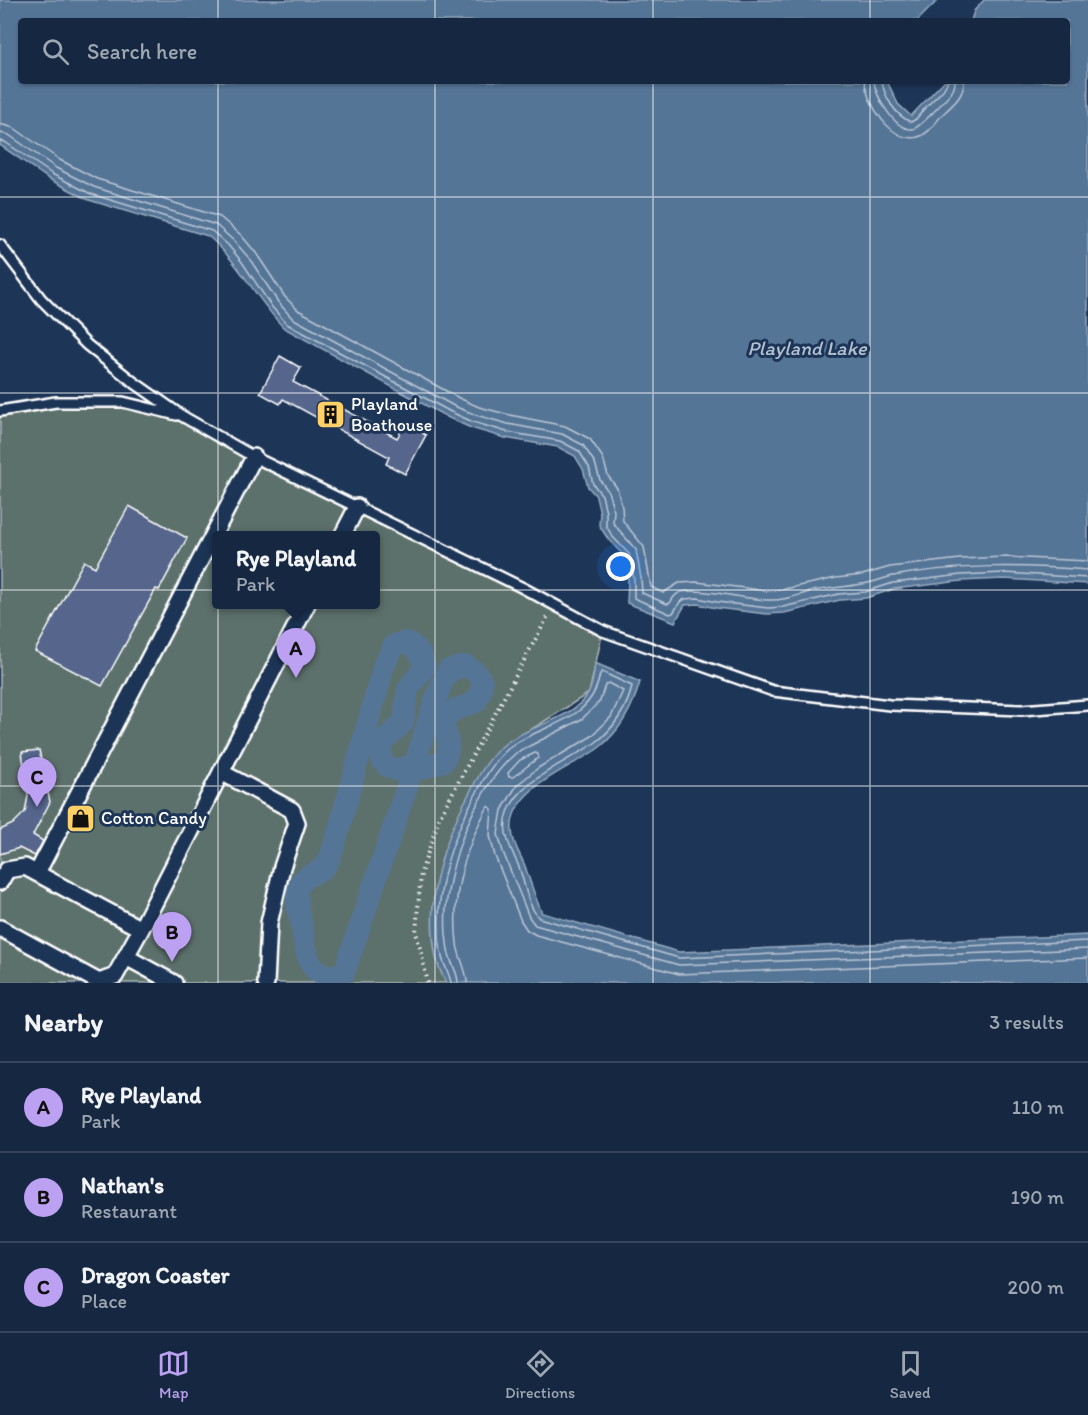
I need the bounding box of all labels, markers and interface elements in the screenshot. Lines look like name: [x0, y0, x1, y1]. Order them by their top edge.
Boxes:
search box: [18, 18, 1070, 84]
icon: search: [39, 35, 72, 68]
text: Search here: [87, 38, 197, 65]
water label: Playland Lake: [747, 336, 868, 360]
place label: Playland Boathouse: [351, 393, 432, 436]
building icon: Playland Boathouse: [314, 398, 346, 430]
popup: [212, 531, 380, 609]
text: Rye Playland: [236, 545, 356, 572]
your location: [606, 552, 635, 581]
text: Park: [236, 572, 275, 596]
pin: A: [276, 628, 316, 678]
pin: C: [18, 758, 57, 807]
shop icon: Cotton Candy: [64, 802, 96, 834]
place label: Cotton Candy: [101, 807, 207, 829]
pin: B: [152, 912, 192, 962]
text: Nearby: [24, 1006, 103, 1038]
text: 3 results: [989, 1010, 1064, 1034]
text: Rye Playland: [81, 1082, 201, 1109]
text: A: [37, 1095, 50, 1119]
text: 110 m: [1012, 1095, 1064, 1119]
text: Park: [81, 1109, 120, 1133]
text: Nathan's: [81, 1172, 164, 1199]
text: B: [37, 1185, 50, 1209]
text: 190 m: [1011, 1185, 1064, 1209]
text: Restaurant: [81, 1199, 177, 1223]
text: Dragon Coaster: [81, 1262, 230, 1289]
text: C: [37, 1275, 50, 1299]
text: 200 m: [1008, 1275, 1064, 1299]
text: Place: [81, 1289, 127, 1313]
tab: Map: [157, 1347, 190, 1402]
tab: Directions: [505, 1347, 575, 1402]
tab: Saved: [890, 1347, 931, 1402]

